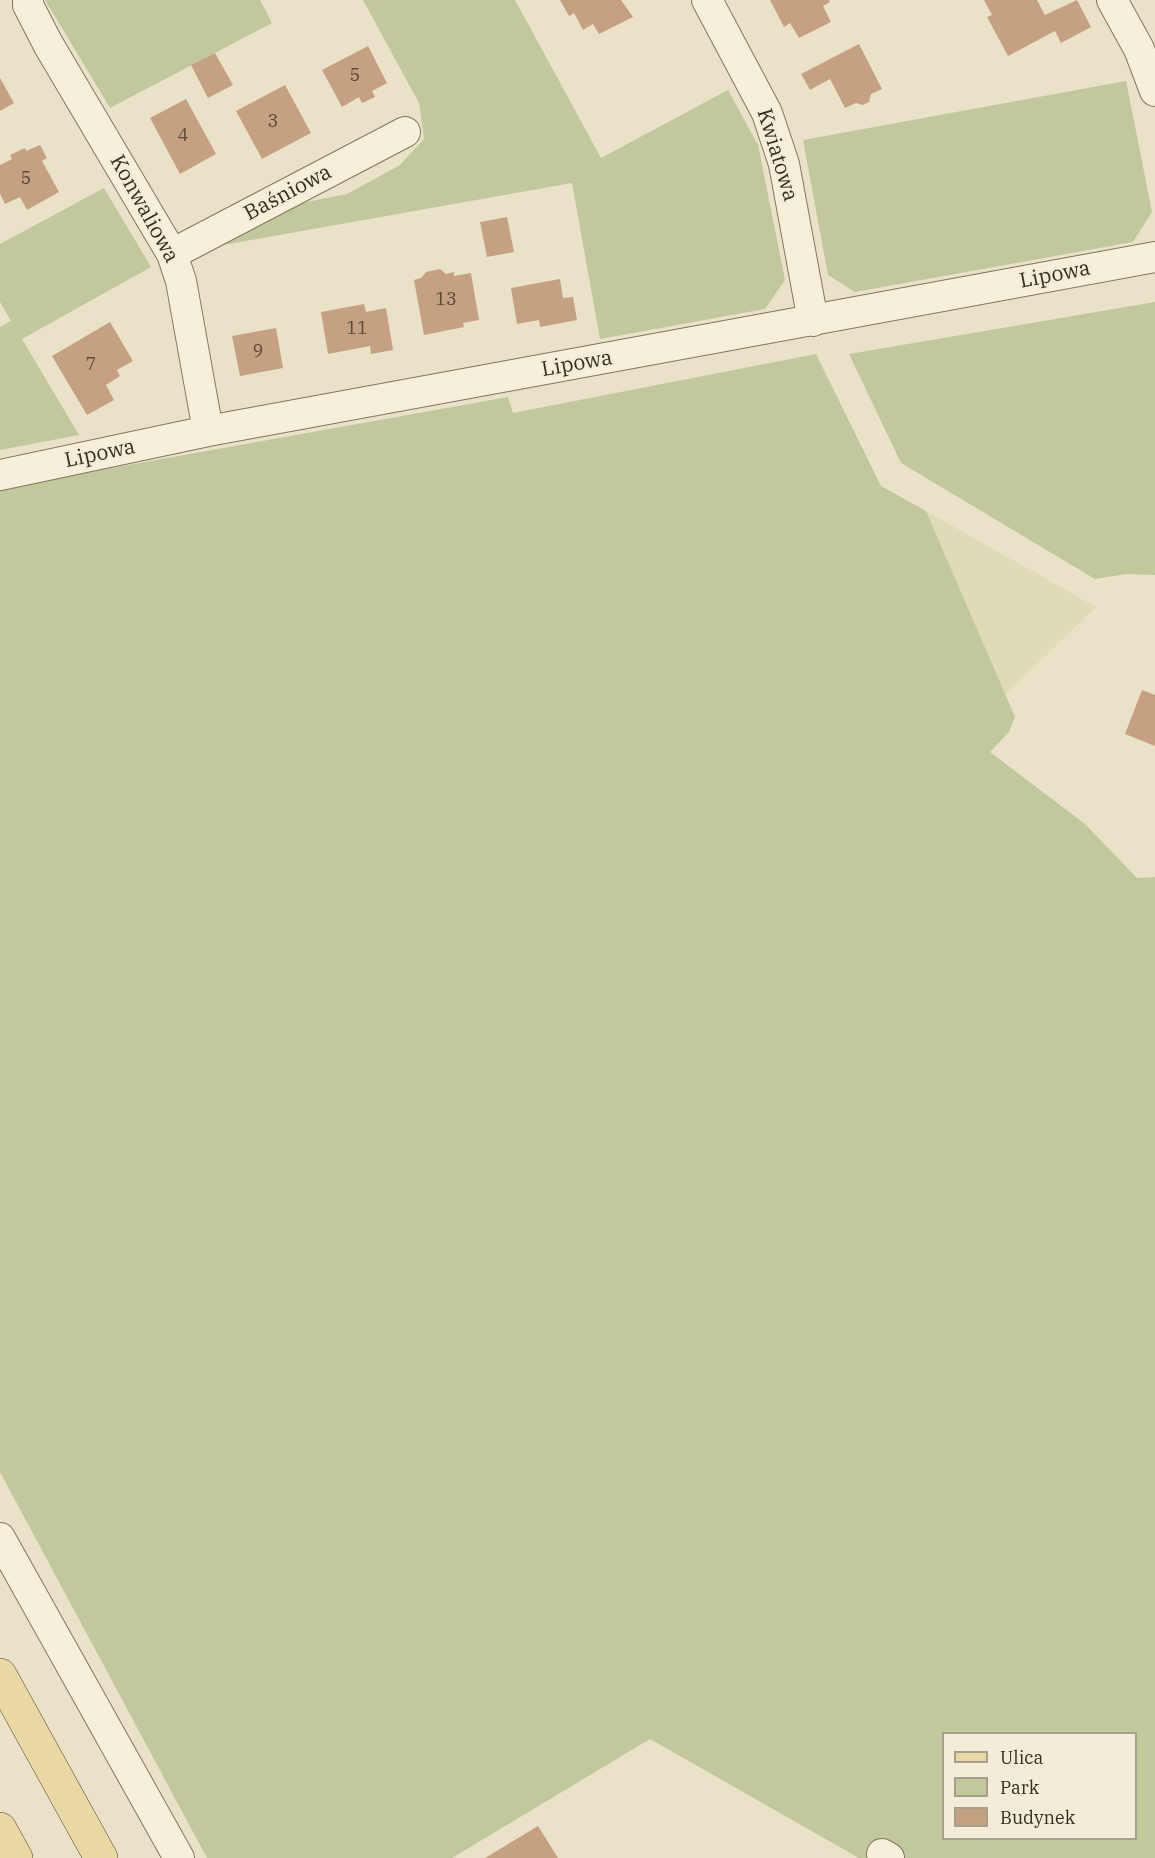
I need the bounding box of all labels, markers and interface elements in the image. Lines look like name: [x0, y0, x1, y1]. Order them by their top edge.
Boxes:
house number: 5: [350, 65, 360, 87]
street label: Kwiatowa: [751, 106, 803, 204]
house number: 3: [268, 111, 278, 133]
house number: 4: [178, 125, 188, 147]
street label: Konwaliowa: [104, 151, 184, 267]
street label: Baśniowa: [240, 160, 336, 226]
house number: 5: [21, 168, 31, 190]
street label: Lipowa: [1018, 256, 1092, 294]
house number: 13: [435, 289, 457, 311]
house number: 11: [346, 318, 368, 340]
house number: 9: [253, 341, 263, 363]
street label: Lipowa: [540, 345, 614, 383]
house number: 7: [86, 354, 96, 376]
street label: Lipowa: [62, 434, 138, 474]
legend: [942, 1732, 1137, 1840]
text: Ulica: [1000, 1746, 1043, 1769]
text: Park: [1000, 1776, 1039, 1799]
text: Budynek: [1000, 1806, 1075, 1829]

